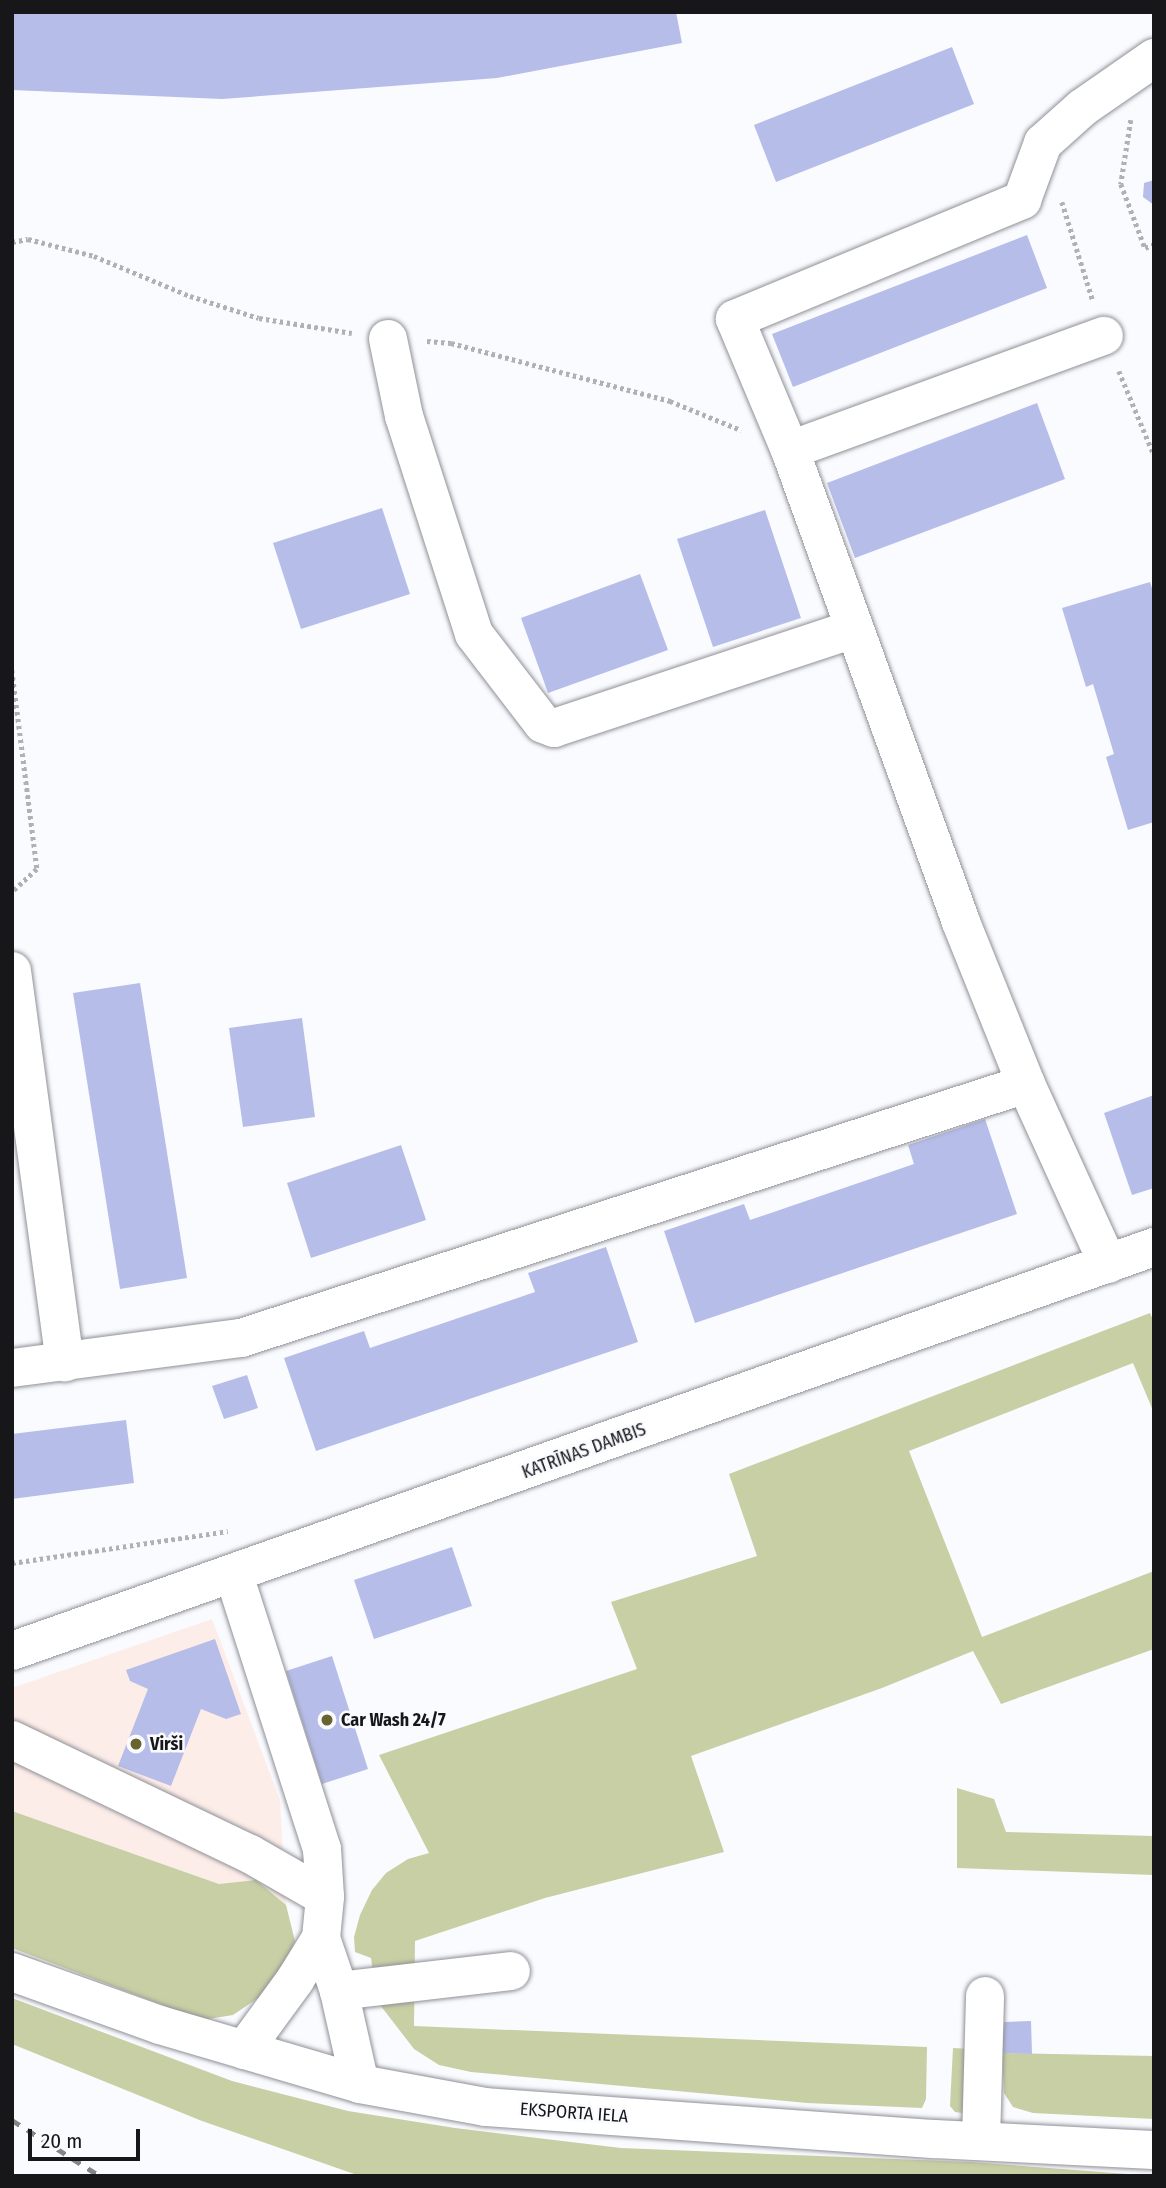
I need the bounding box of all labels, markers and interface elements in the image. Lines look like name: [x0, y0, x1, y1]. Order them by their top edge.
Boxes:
street label: KATRĪNAS DAMBIS: [519, 1419, 649, 1483]
place label: Car Wash 24/7: [341, 1709, 446, 1731]
marker: Car Wash 24/7: [319, 1712, 335, 1728]
place label: Virši: [150, 1733, 183, 1755]
marker: Virši: [128, 1736, 144, 1752]
street label: EKSPORTA IELA: [519, 2098, 629, 2128]
scale bar: [32, 2114, 144, 2158]
text: 20 m: [41, 2128, 82, 2154]

